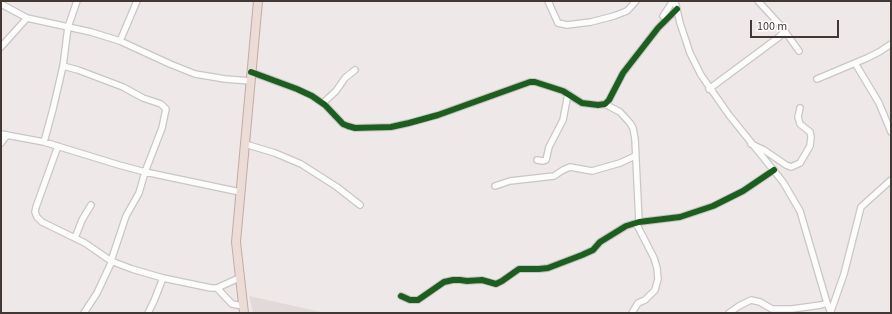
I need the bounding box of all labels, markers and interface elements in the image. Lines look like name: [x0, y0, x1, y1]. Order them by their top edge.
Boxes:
scale bar: [752, 12, 841, 38]
text: 100 m: [757, 18, 787, 35]

